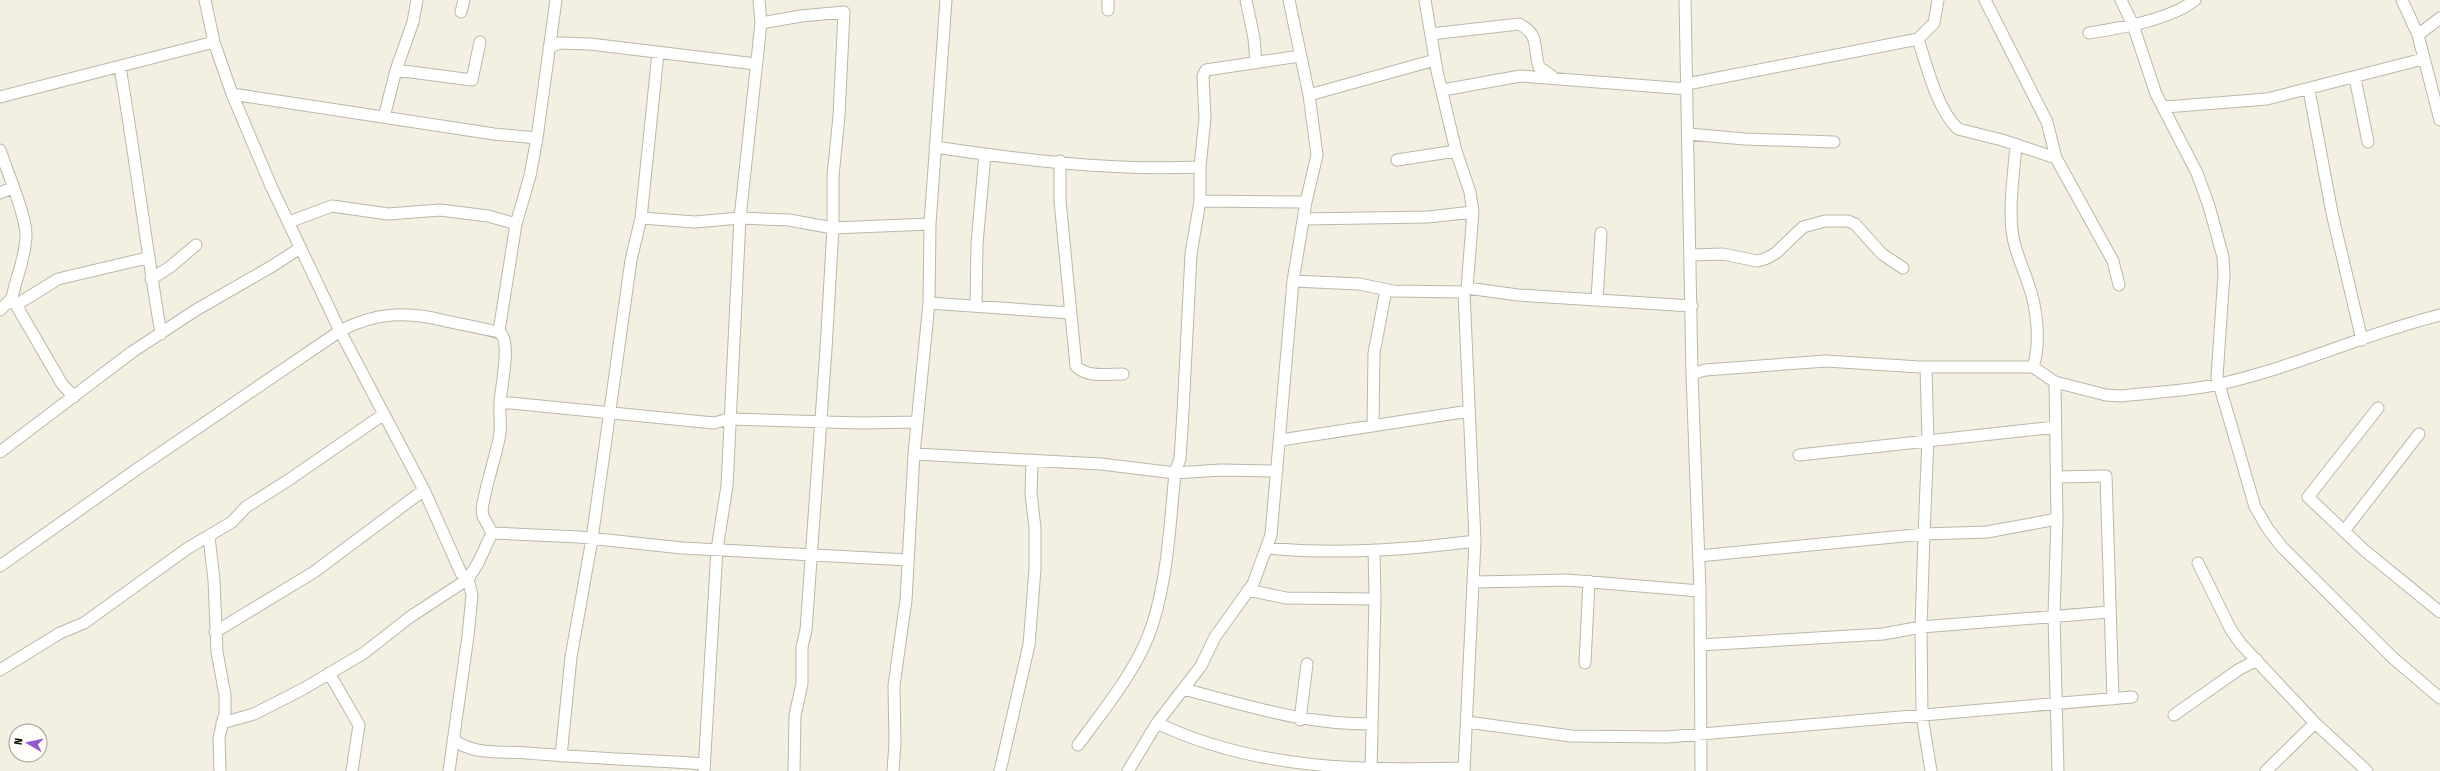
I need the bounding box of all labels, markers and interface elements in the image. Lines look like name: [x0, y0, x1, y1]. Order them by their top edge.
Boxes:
north arrow: [8, 723, 48, 763]
text: N: [12, 737, 26, 746]

